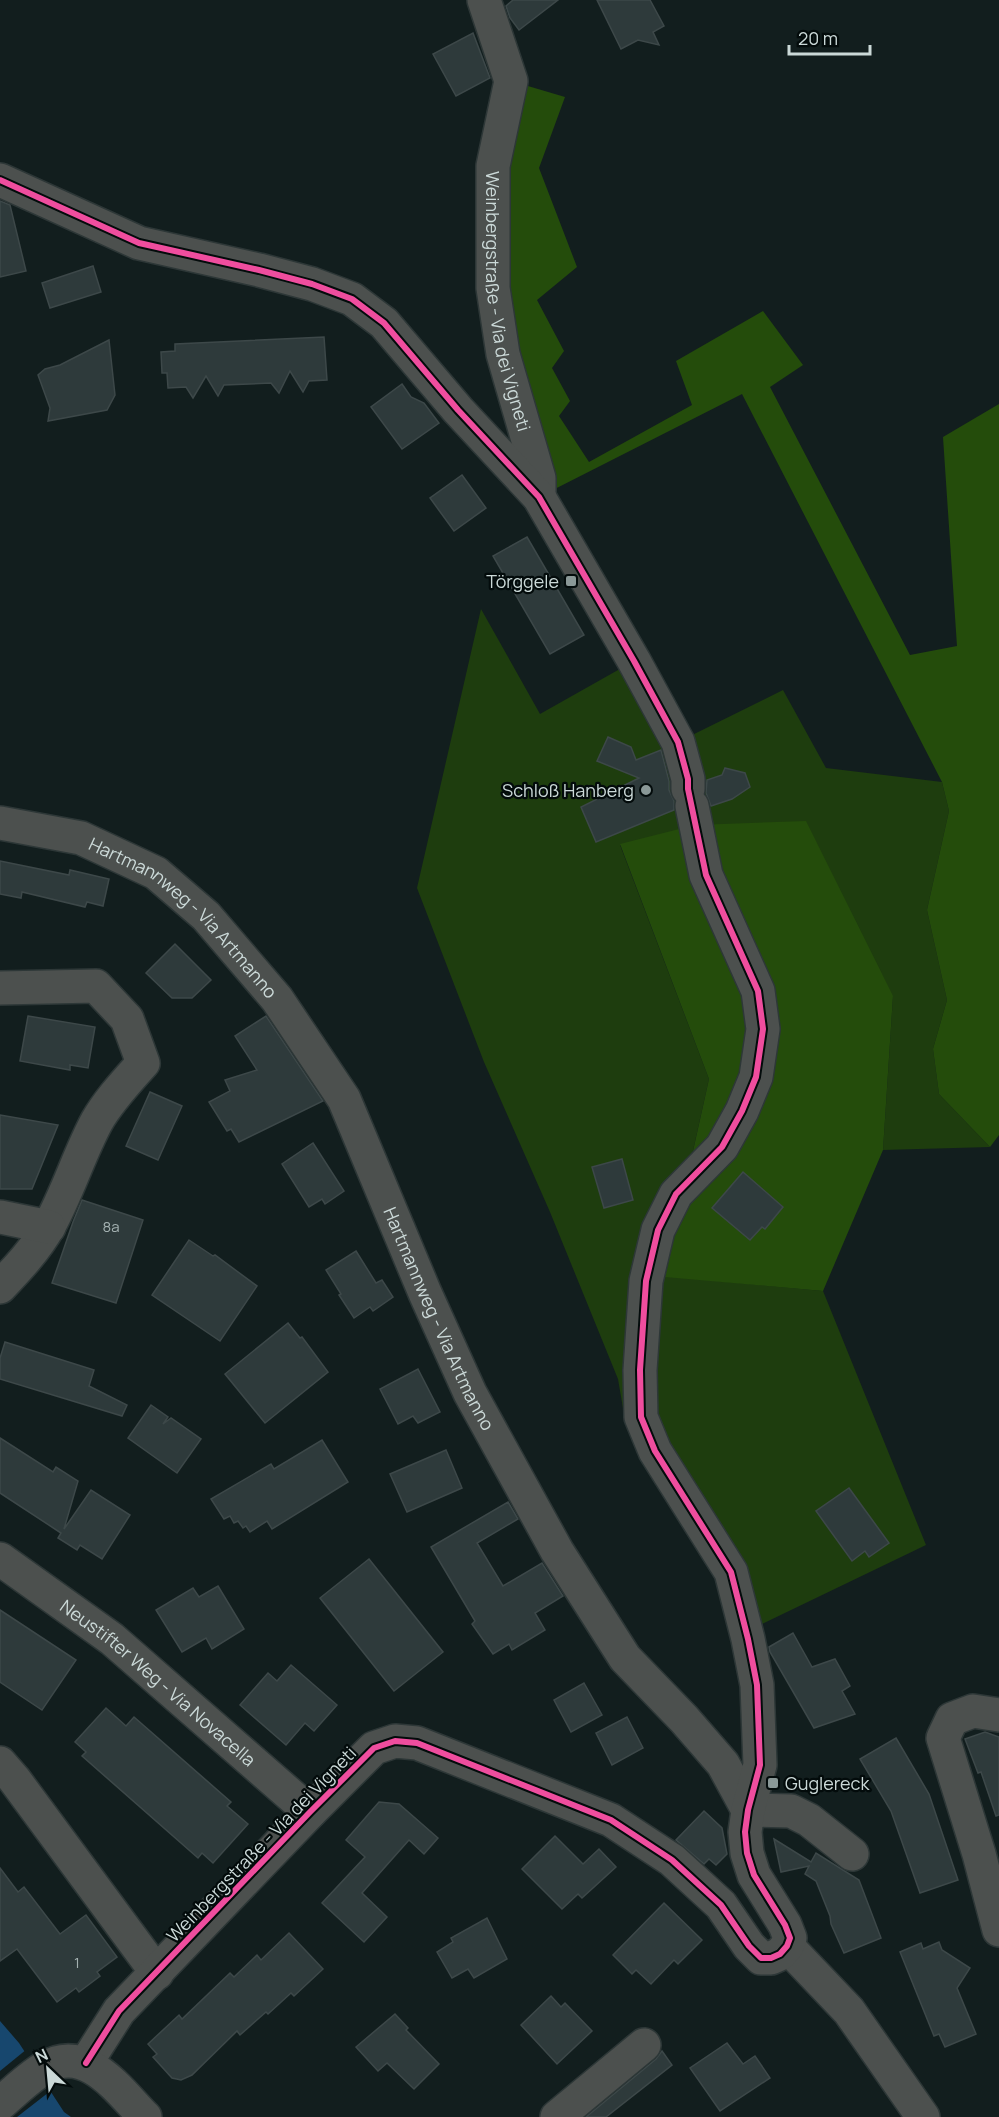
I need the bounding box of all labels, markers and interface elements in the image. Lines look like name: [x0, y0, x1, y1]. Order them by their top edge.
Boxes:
scale bar: [789, 18, 870, 56]
text: 20 m: [798, 26, 838, 50]
street label: Weinbergstraße - Via dei Vigneti: [480, 171, 537, 434]
place label: Törggele: [486, 569, 559, 593]
marker: Törggele: [564, 574, 578, 588]
place label: Schloß Hanberg: [502, 778, 634, 802]
marker: Schloß Hanberg: [639, 783, 653, 797]
street label: Hartmannweg - Via Artmanno: [85, 831, 283, 1003]
street label: Hartmannweg - Via Artmanno: [378, 1203, 500, 1435]
house number: 8a: [102, 1216, 120, 1237]
street label: Neustifter Weg - Via Novacella: [56, 1594, 261, 1771]
street label: Weinbergstraße - Via dei Vigneti: [161, 1741, 361, 1947]
place label: Guglereck: [785, 1771, 871, 1795]
marker: Guglereck: [766, 1776, 780, 1790]
house number: 1: [74, 1952, 80, 1973]
north arrow: [18, 2039, 78, 2099]
text: N: [31, 2043, 51, 2068]

